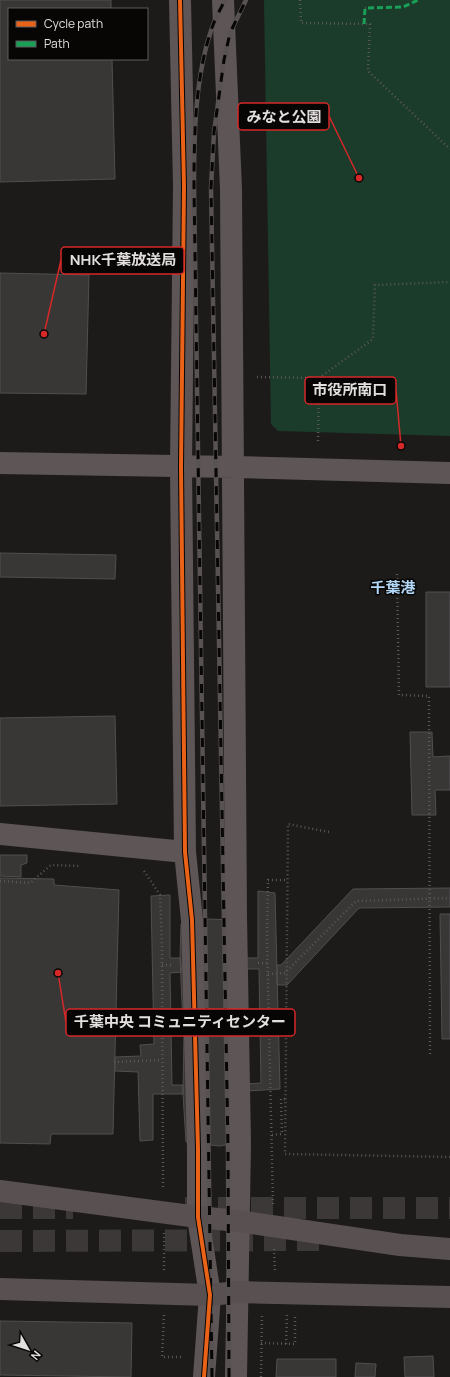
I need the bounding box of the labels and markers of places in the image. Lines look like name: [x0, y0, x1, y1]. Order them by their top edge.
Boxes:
callout: みなと公園: [238, 103, 329, 130]
callout: NHK千葉放送局: [61, 247, 184, 274]
callout: 市役所南口: [305, 377, 396, 404]
callout: 千葉中央 コミュニティセンター: [66, 1009, 295, 1036]

